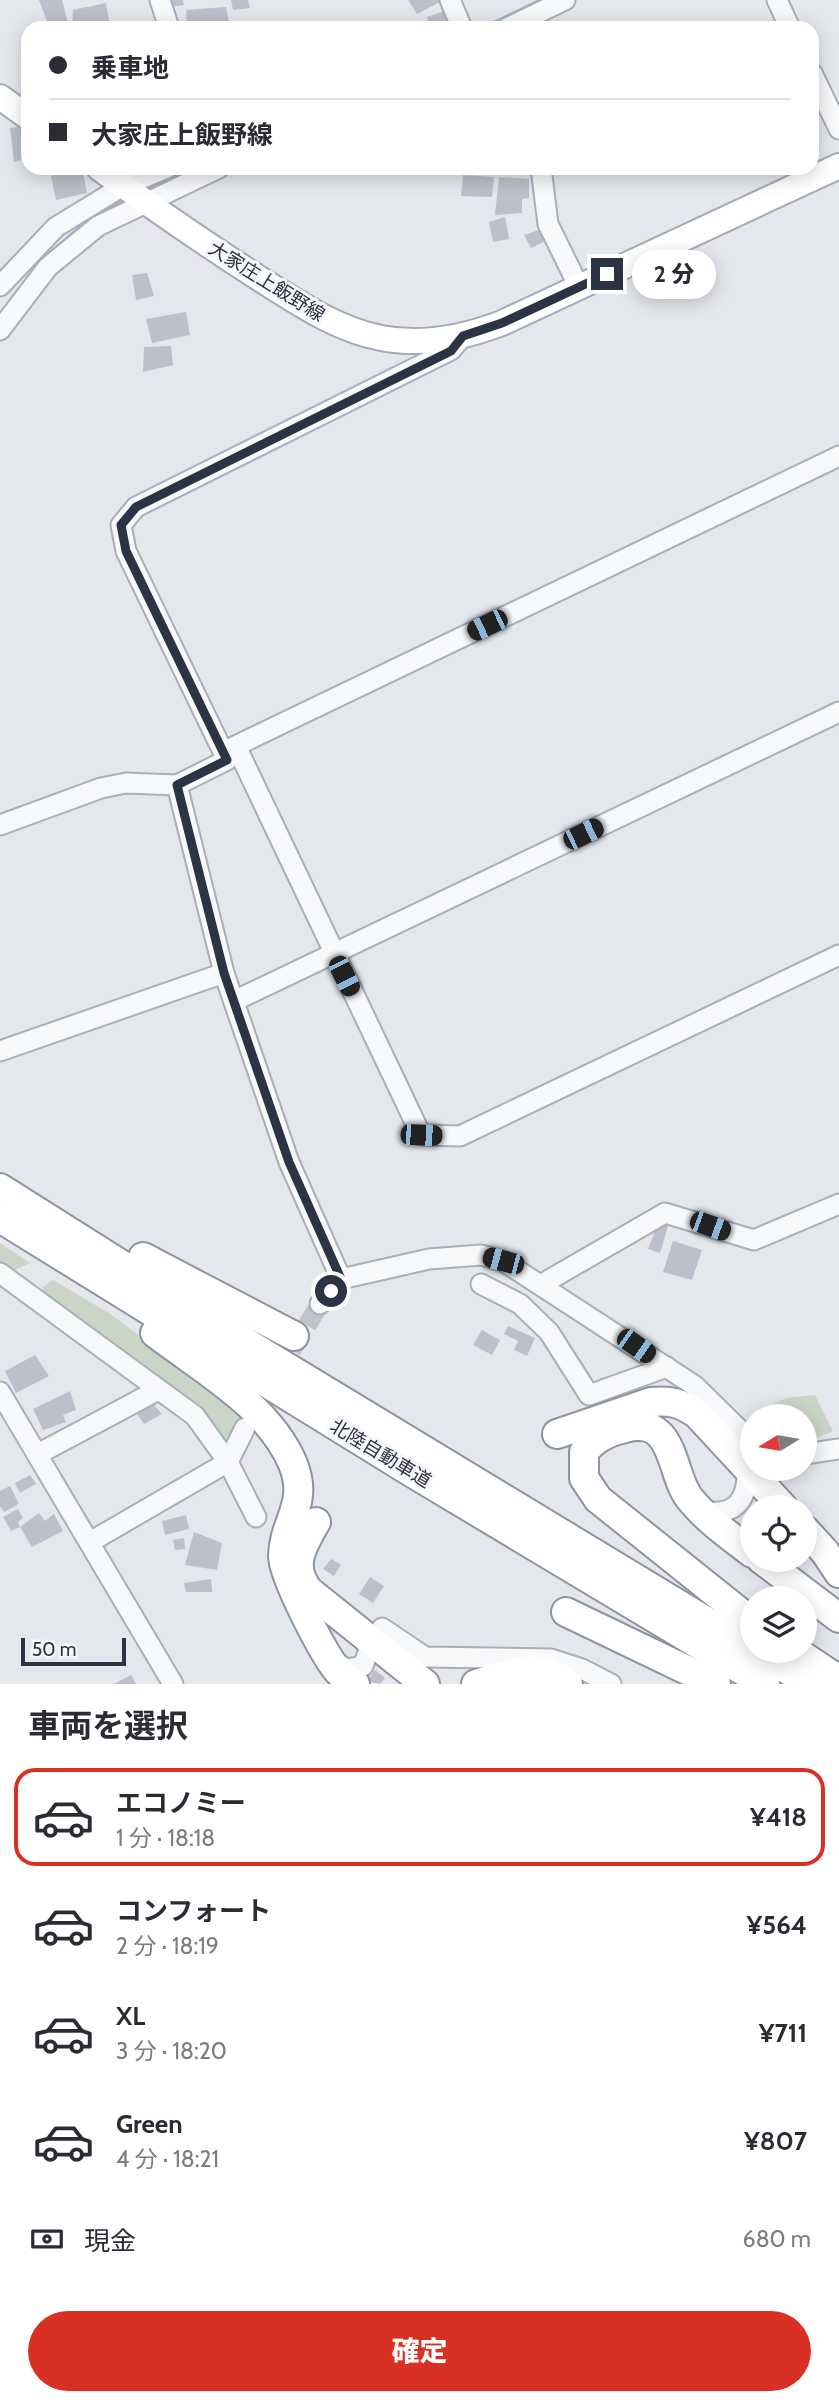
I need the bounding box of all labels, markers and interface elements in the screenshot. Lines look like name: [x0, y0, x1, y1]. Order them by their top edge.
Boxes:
text: 乗車地: [91, 52, 169, 84]
text: 大家庄上飯野線: [91, 119, 273, 151]
street label: 大家庄上飯野線: [204, 236, 329, 326]
callout: 2 分: [632, 250, 716, 298]
route end: [591, 258, 623, 290]
text: 2 分: [654, 260, 694, 288]
car: [464, 606, 511, 644]
car: [560, 815, 607, 853]
car: [326, 953, 363, 999]
car: [400, 1124, 443, 1146]
car: [687, 1209, 734, 1243]
car: [480, 1245, 527, 1277]
route start: [315, 1275, 347, 1307]
car: [613, 1325, 660, 1367]
north arrow: [740, 1404, 817, 1480]
map controls: [740, 1404, 817, 1663]
street label: 北陸自動車道: [326, 1414, 436, 1493]
button: locate: [740, 1495, 817, 1572]
button: layers: [740, 1586, 817, 1663]
scale bar: [21, 1635, 126, 1667]
text: 50 m: [32, 1638, 76, 1661]
text: 車両を選択: [28, 1706, 188, 1745]
icon: car: [32, 1786, 95, 1849]
text: エコノミー: [116, 1787, 246, 1819]
text: ¥418: [750, 1801, 807, 1833]
text: 1 分 · 18:18: [116, 1824, 215, 1852]
icon: car: [32, 1894, 95, 1957]
text: コンフォート: [116, 1895, 271, 1927]
text: ¥564: [747, 1909, 807, 1941]
text: 2 分 · 18:19: [116, 1932, 219, 1960]
text: XL: [116, 2000, 145, 2032]
icon: car: [32, 2002, 95, 2065]
text: ¥711: [759, 2017, 807, 2049]
text: 3 分 · 18:20: [116, 2037, 227, 2065]
text: Green: [116, 2108, 183, 2140]
icon: car: [32, 2110, 95, 2173]
text: ¥807: [744, 2125, 807, 2157]
text: 4 分 · 18:21: [116, 2145, 219, 2173]
icon: cash: [28, 2220, 66, 2258]
text: 現金: [84, 2225, 136, 2257]
text: 680 m: [743, 2225, 811, 2253]
button: 確定: [28, 2311, 811, 2391]

